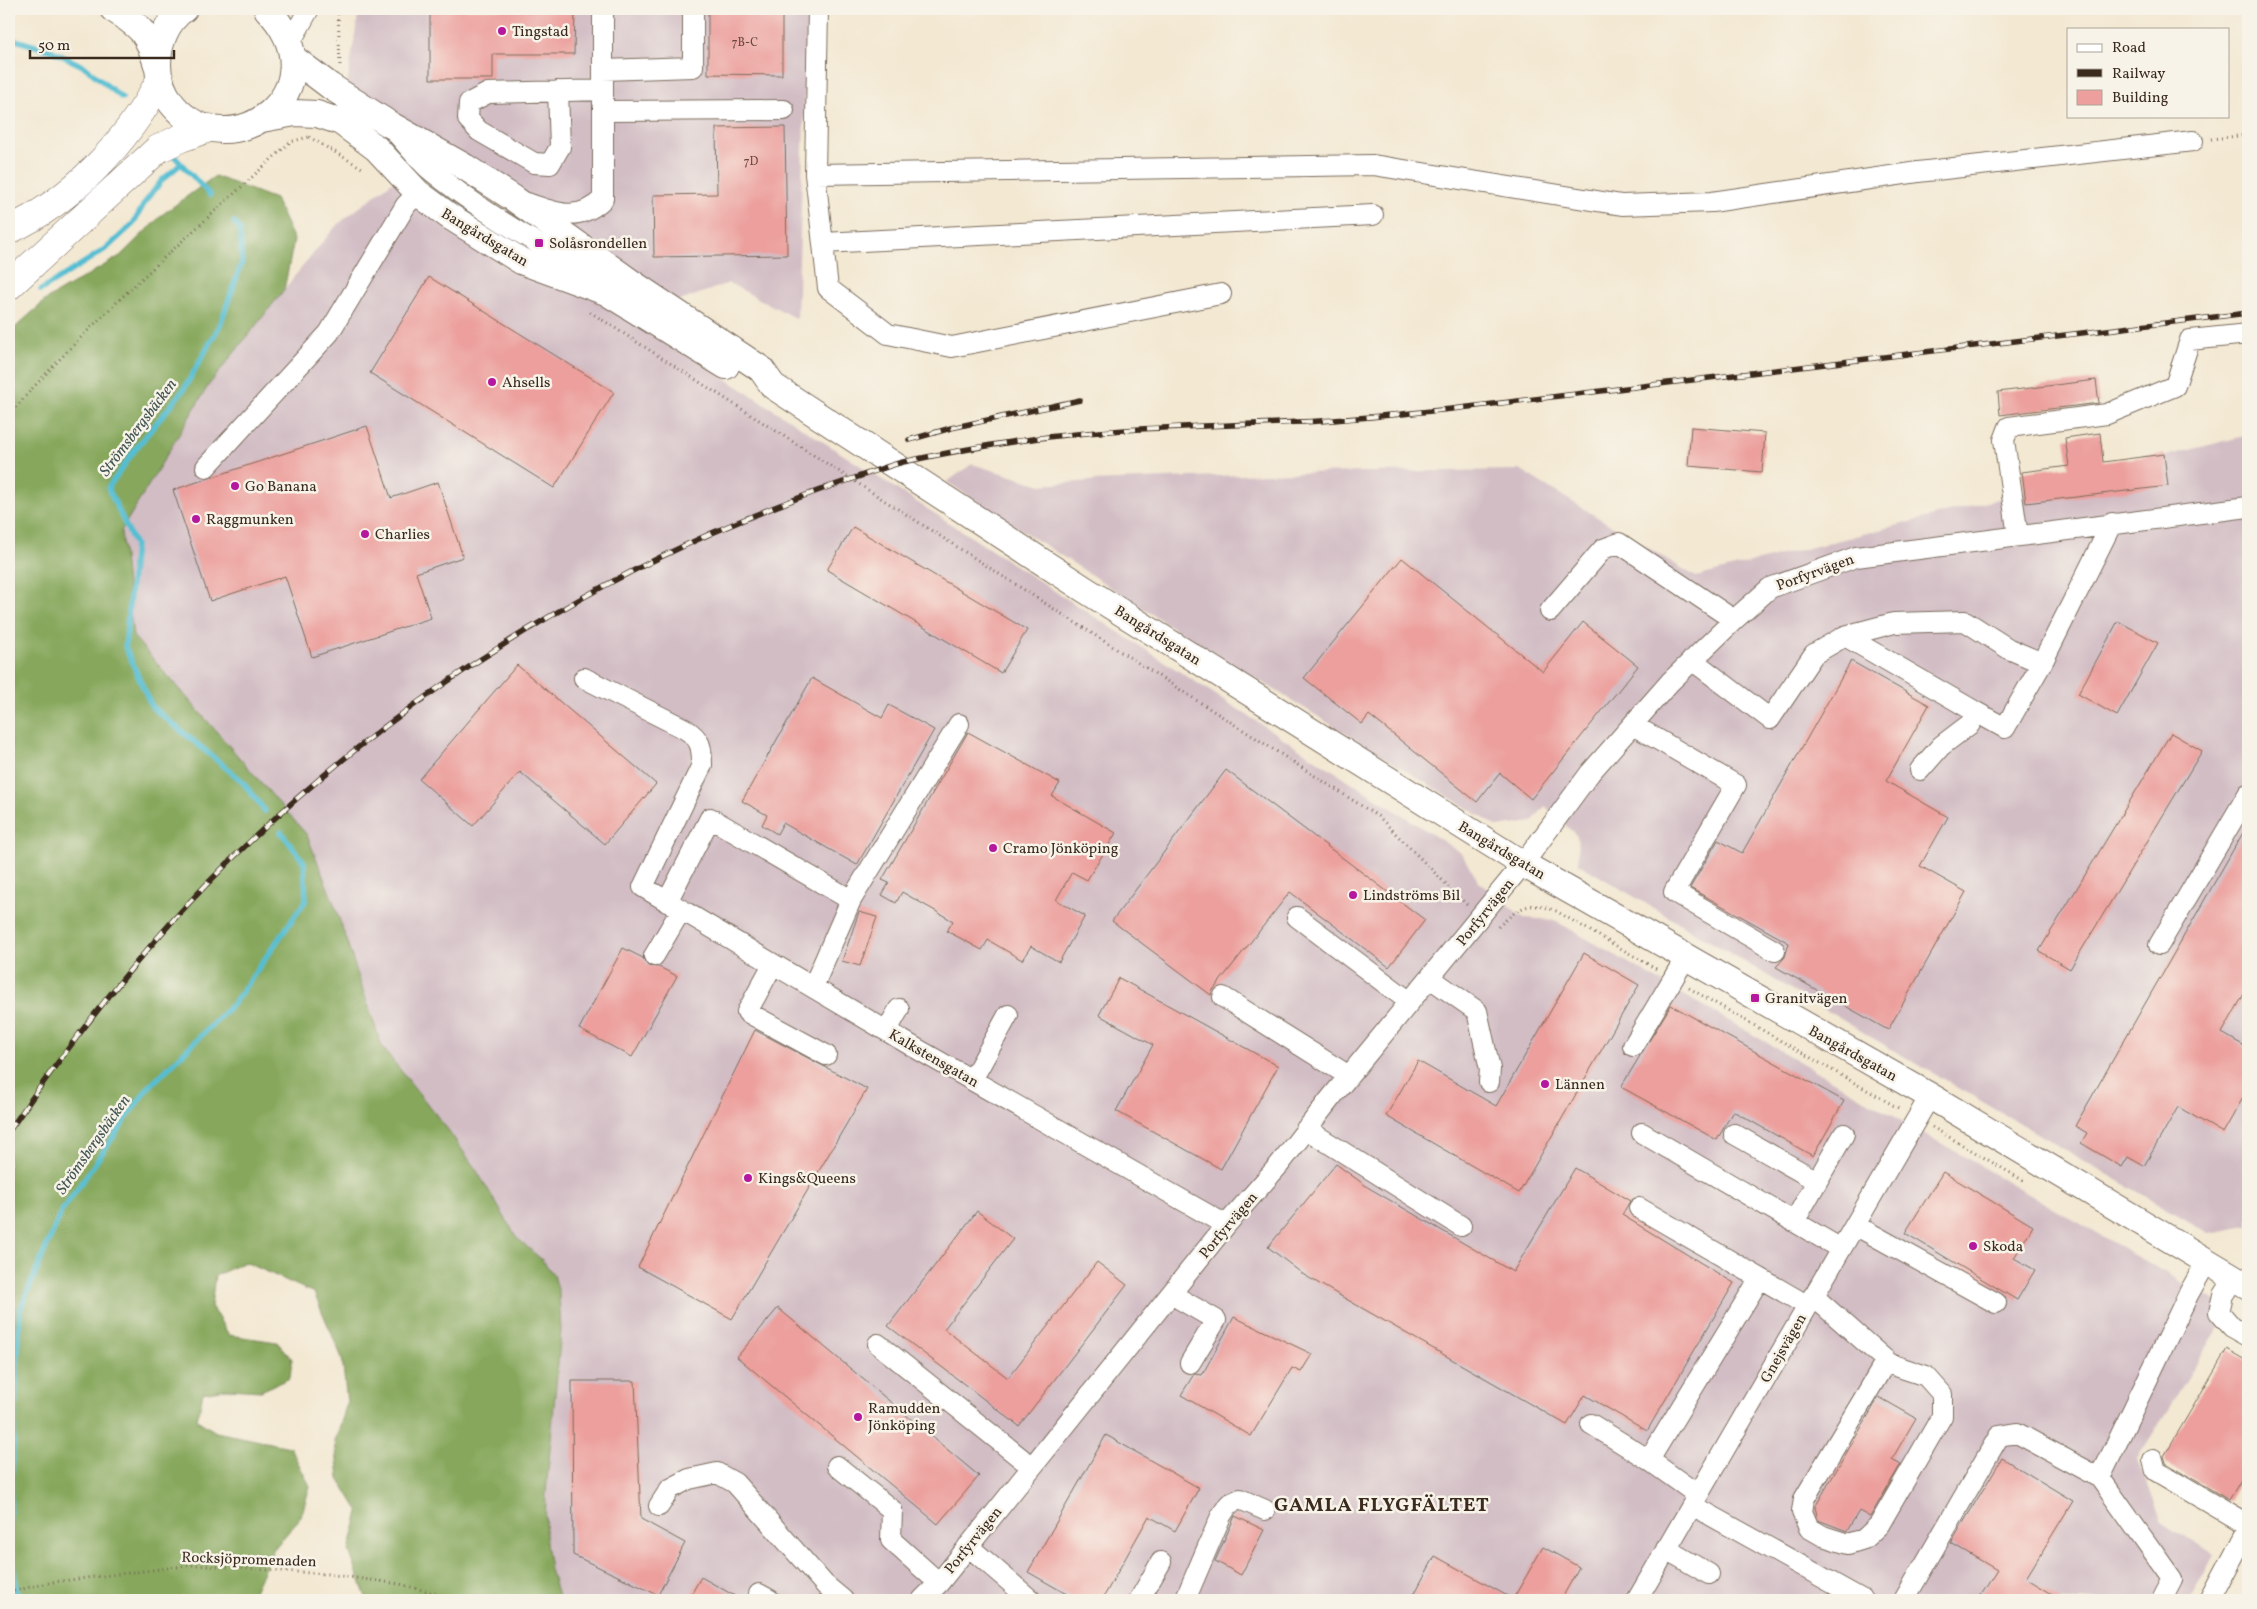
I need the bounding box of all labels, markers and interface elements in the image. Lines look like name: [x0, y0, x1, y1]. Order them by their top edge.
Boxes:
place label: Tingstad: [512, 22, 569, 43]
marker: Tingstad: [496, 25, 508, 37]
scale bar: [30, 28, 174, 60]
legend: [2067, 28, 2230, 118]
house number: 7B-C: [732, 35, 758, 51]
text: 50 m: [38, 36, 70, 57]
text: Road: [2112, 38, 2146, 59]
text: Railway: [2112, 64, 2165, 85]
text: Building: [2112, 88, 2169, 109]
house number: 7D: [744, 154, 759, 170]
street label: Bangårdsgatan: [437, 204, 532, 273]
place label: Solåsrondellen: [549, 234, 647, 255]
marker: Solåsrondellen: [533, 237, 545, 249]
place label: Ahsells: [502, 373, 550, 394]
water label: Strömsbergsbäcken: [95, 375, 183, 481]
marker: Ahsells: [486, 376, 498, 388]
place label: Go Banana: [245, 477, 317, 498]
marker: Go Banana: [229, 480, 241, 492]
place label: Raggmunken: [206, 510, 294, 531]
marker: Raggmunken: [190, 513, 202, 525]
place label: Charlies: [375, 525, 430, 546]
marker: Charlies: [359, 528, 371, 540]
street label: Porfyrvägen: [1774, 550, 1857, 597]
street label: Bangårdsgatan: [1110, 601, 1205, 671]
street label: Bangårdsgatan: [1454, 817, 1549, 886]
place label: Cramo Jönköping: [1003, 839, 1119, 860]
marker: Cramo Jönköping: [987, 842, 999, 854]
street label: Porfyrvägen: [1452, 875, 1520, 951]
place label: Lindströms Bil: [1363, 886, 1460, 907]
marker: Lindströms Bil: [1347, 889, 1359, 901]
place label: Granitvägen: [1765, 989, 1848, 1010]
marker: Granitvägen: [1749, 992, 1761, 1004]
street label: Bangårdsgatan: [1804, 1021, 1901, 1087]
street label: Kalkstensgatan: [884, 1025, 982, 1094]
place label: Lännen: [1555, 1075, 1605, 1096]
marker: Lännen: [1539, 1078, 1551, 1090]
water label: Strömsbergsbäcken: [51, 1091, 136, 1199]
place label: Kings&Queens: [758, 1169, 856, 1190]
marker: Kings&Queens: [742, 1172, 754, 1184]
street label: Porfyrvägen: [1195, 1188, 1263, 1264]
place label: Skoda: [1983, 1237, 2023, 1258]
marker: Skoda: [1967, 1240, 1979, 1252]
street label: Gnejsvägen: [1756, 1310, 1813, 1387]
place label: Ramudden Jönköping: [868, 1399, 940, 1437]
marker: Ramudden Jönköping: [852, 1411, 864, 1423]
district label: GAMLA FLYGFÄLTET: [1274, 1492, 1490, 1520]
street label: Porfyrvägen: [940, 1503, 1008, 1579]
street label: Rocksjöpromenaden: [181, 1548, 317, 1573]

